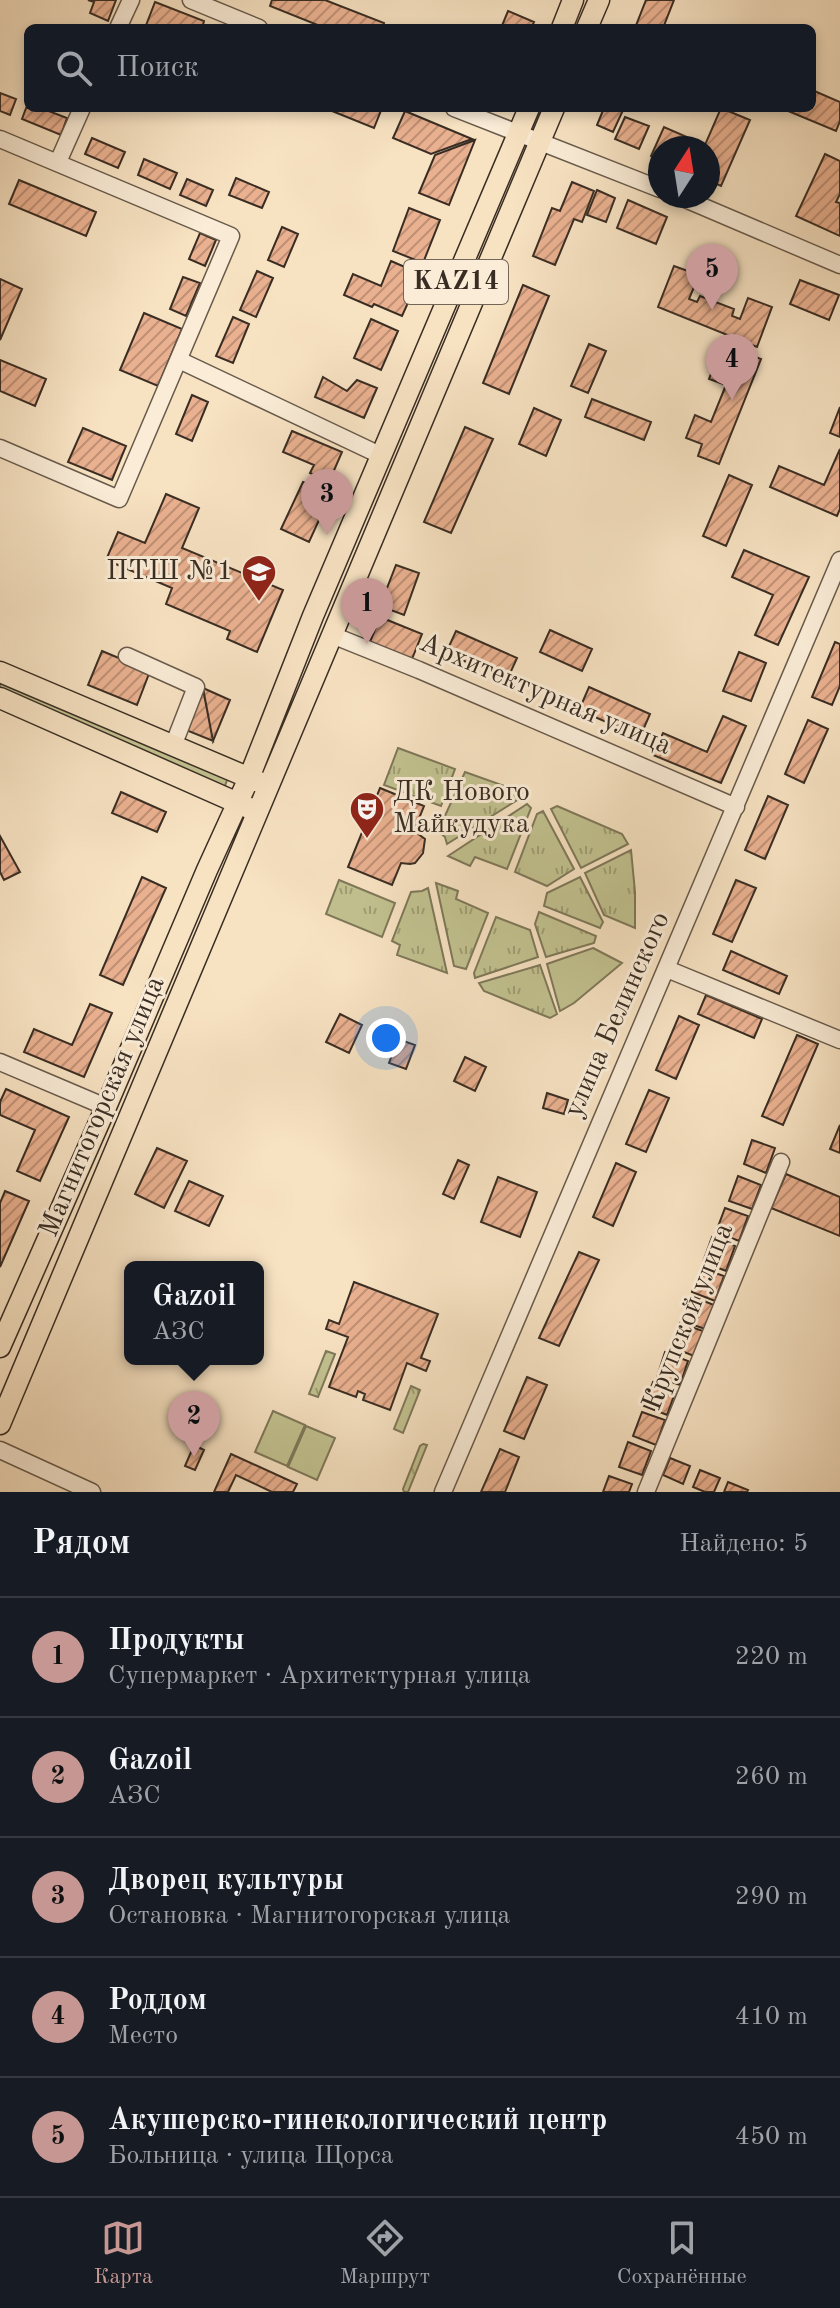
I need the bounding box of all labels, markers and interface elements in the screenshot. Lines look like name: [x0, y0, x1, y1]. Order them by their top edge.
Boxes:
search box: [24, 24, 816, 112]
icon: search: [52, 46, 96, 90]
text: Поиск: [116, 53, 199, 83]
north arrow: [648, 136, 720, 208]
pin: 5: [686, 244, 738, 310]
road number: KAZ14: [404, 260, 508, 304]
pin: 4: [706, 334, 758, 400]
pin: 3: [301, 469, 353, 535]
school or university icon: ПТШ №1: [240, 553, 278, 603]
place label: ПТШ №1: [106, 558, 233, 586]
pin: 1: [341, 578, 393, 644]
street label: Архитектурная улица: [415, 629, 675, 761]
place label: ДК Нового Майкудука: [393, 779, 530, 839]
theatre icon: ДК Нового Майкудука: [348, 790, 386, 840]
street label: улица Белинского: [560, 908, 676, 1122]
street label: Магнитогорская улица: [35, 972, 171, 1241]
your location: [366, 1018, 406, 1058]
street label: Крупской улица: [639, 1219, 739, 1415]
popup: [124, 1261, 264, 1365]
text: Gazoil: [152, 1282, 236, 1312]
text: АЗС: [152, 1319, 205, 1345]
pin: 2: [168, 1391, 220, 1457]
text: Рядом: [32, 1527, 131, 1561]
text: Найдено: 5: [679, 1531, 808, 1557]
text: Продукты: [108, 1626, 245, 1656]
text: 1: [50, 1644, 66, 1670]
text: 220 m: [735, 1644, 808, 1670]
text: Супермаркет · Архитектурная улица: [108, 1663, 531, 1689]
text: Gazoil: [108, 1746, 192, 1776]
text: 2: [50, 1764, 66, 1790]
text: 260 m: [735, 1764, 808, 1790]
text: АЗС: [108, 1783, 161, 1809]
text: Дворец культуры: [108, 1866, 344, 1896]
text: 3: [50, 1884, 66, 1910]
text: 290 m: [735, 1884, 808, 1910]
text: Остановка · Магнитогорская улица: [108, 1903, 510, 1929]
text: Роддом: [108, 1986, 207, 2016]
text: 4: [50, 2004, 66, 2030]
text: 410 m: [735, 2004, 808, 2030]
text: Место: [108, 2023, 178, 2049]
text: Акушерско-гинекологический центр: [108, 2106, 607, 2136]
text: 5: [50, 2124, 66, 2150]
text: 450 m: [735, 2124, 808, 2150]
text: Больница · улица Щорса: [108, 2143, 394, 2169]
tab: Карта: [93, 2216, 153, 2291]
tab: Маршрут: [340, 2216, 430, 2291]
tab: Сохранённые: [617, 2216, 747, 2291]

